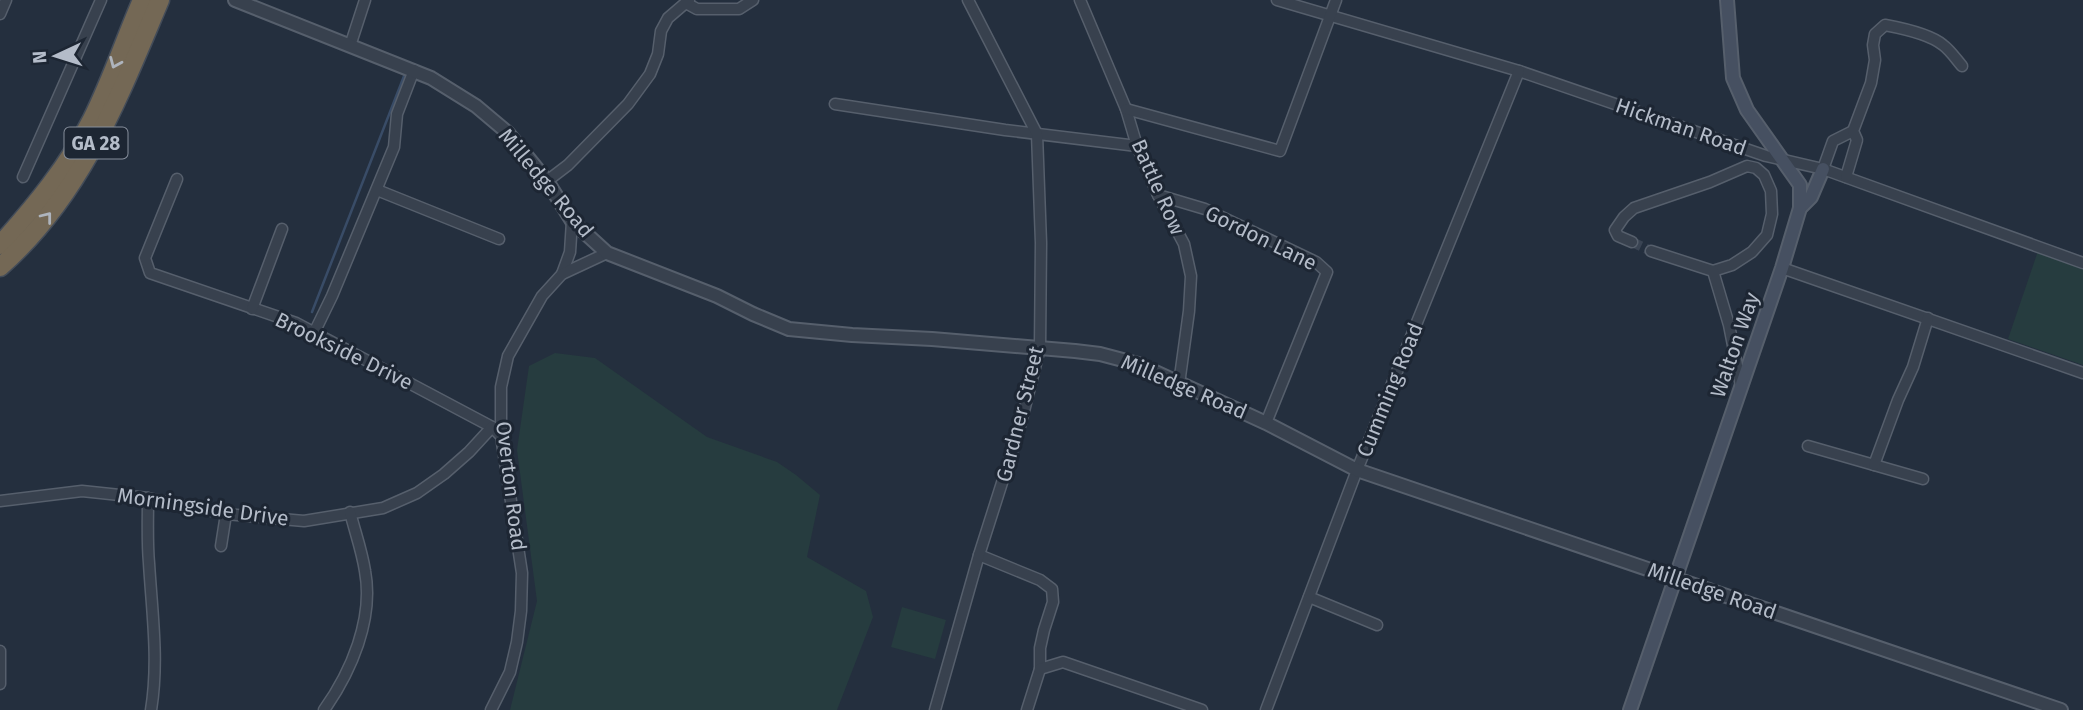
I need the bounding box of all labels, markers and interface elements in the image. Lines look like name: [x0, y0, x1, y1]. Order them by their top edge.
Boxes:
north arrow: [21, 21, 91, 91]
text: N: [28, 50, 51, 64]
one-way arrow: [110, 56, 124, 68]
street label: Hickman Road: [1612, 92, 1750, 162]
street label: Milledge Road: [493, 123, 599, 243]
road number: GA 28: [64, 127, 128, 158]
street label: Battle Row: [1125, 135, 1191, 239]
street label: Gordon Lane: [1201, 200, 1321, 276]
one-way arrow: [38, 212, 51, 225]
street label: Walton Way: [1705, 288, 1765, 401]
street label: Brookside Drive: [271, 306, 417, 396]
street label: Cumming Road: [1351, 319, 1429, 461]
street label: Gardner Street: [991, 343, 1050, 485]
street label: Milledge Road: [1117, 349, 1251, 425]
street label: Overton Road: [490, 420, 532, 552]
street label: Morningside Drive: [116, 482, 290, 532]
street label: Milledge Road: [1644, 557, 1780, 625]

